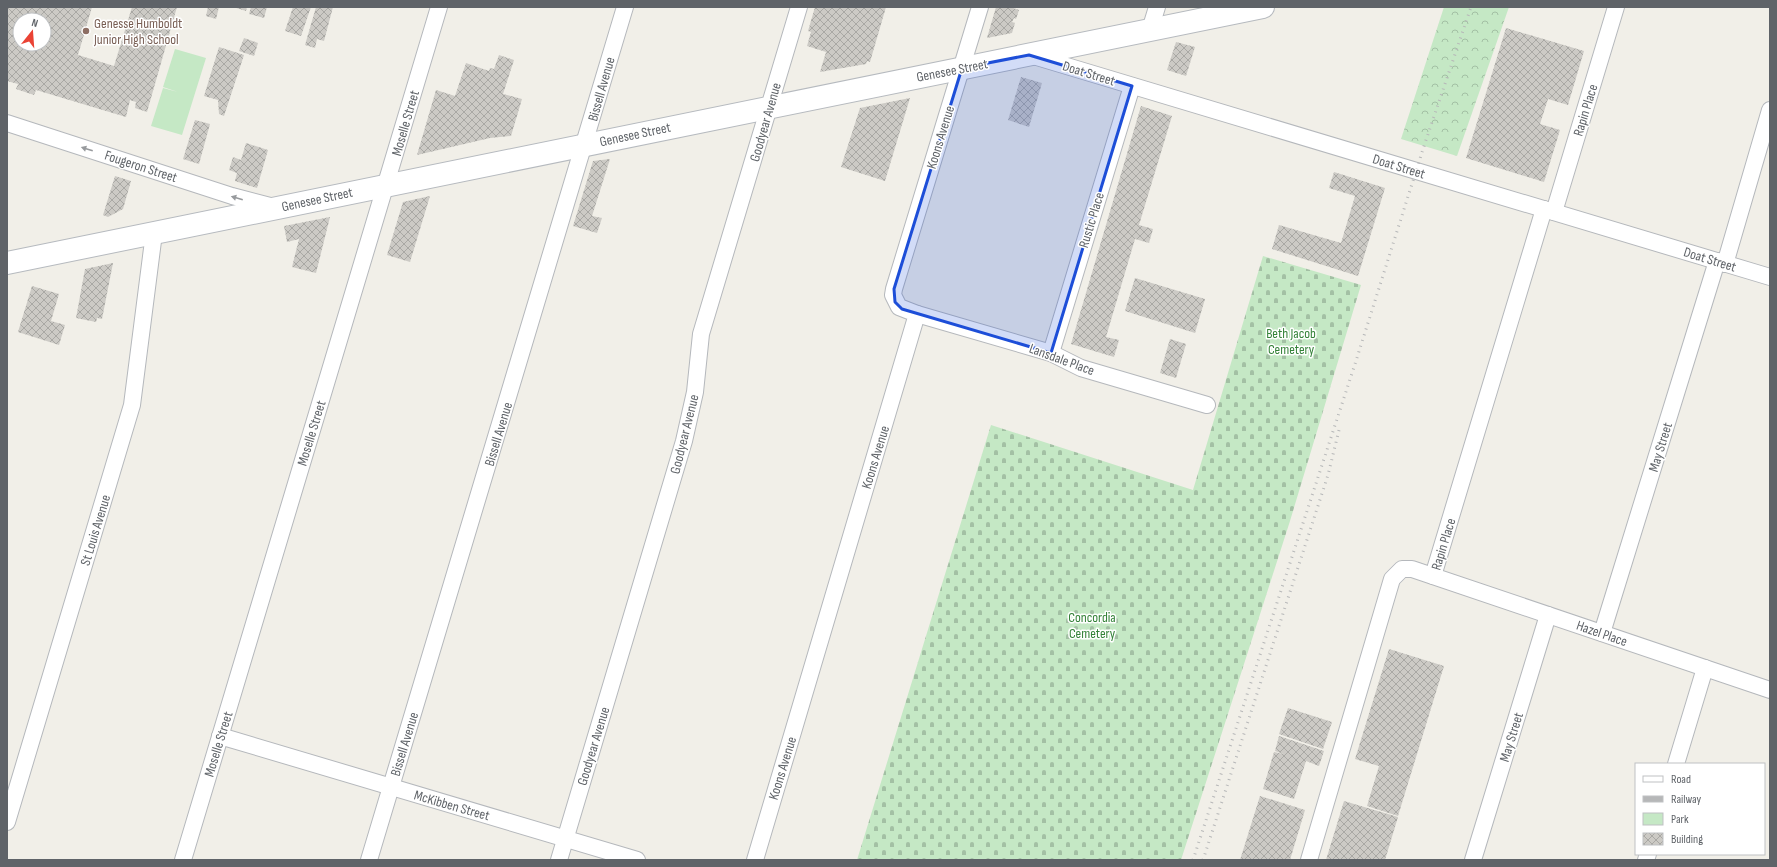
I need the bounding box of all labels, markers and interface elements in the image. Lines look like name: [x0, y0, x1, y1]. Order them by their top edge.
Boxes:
north arrow: [12, 12, 52, 52]
place label: Genesse Humboldt Junior High School: [93, 15, 182, 48]
text: N: [30, 16, 40, 30]
marker: Genesse Humboldt Junior High School: [81, 26, 91, 36]
street label: Bissell Avenue: [584, 55, 619, 123]
street label: Genesee Street: [915, 55, 989, 86]
street label: Doat Street: [1060, 57, 1117, 90]
street label: Goodyear Avenue: [746, 81, 785, 164]
street label: Rapin Place: [1570, 82, 1601, 138]
street label: Moselle Street: [388, 88, 423, 158]
street label: Koons Avenue: [923, 103, 958, 171]
street label: Genesee Street: [598, 119, 672, 150]
one-way arrow: [81, 146, 93, 152]
street label: Fougeron Street: [102, 147, 179, 186]
street label: Doat Street: [1370, 150, 1427, 183]
street label: Genesee Street: [280, 184, 354, 215]
street label: Rustic Place: [1075, 190, 1108, 250]
one-way arrow: [231, 194, 244, 200]
street label: Doat Street: [1681, 243, 1738, 276]
park label: Beth Jacob Cemetery: [1266, 325, 1316, 358]
street label: Lansdale Place: [1027, 340, 1097, 379]
street label: Goodyear Avenue: [666, 393, 703, 476]
street label: Moselle Street: [293, 398, 329, 468]
street label: Bissell Avenue: [481, 400, 516, 468]
street label: May Street: [1645, 420, 1676, 474]
street label: Koons Avenue: [858, 423, 893, 491]
street label: St Louis Avenue: [77, 493, 114, 568]
street label: Rapin Place: [1428, 516, 1459, 572]
park label: Concordia Cemetery: [1068, 609, 1116, 642]
street label: Hazel Place: [1574, 617, 1630, 650]
street label: Goodyear Avenue: [573, 705, 613, 787]
street label: Moselle Street: [200, 709, 236, 779]
street label: Bissell Avenue: [387, 710, 422, 778]
street label: May Street: [1496, 710, 1527, 764]
street label: Koons Avenue: [765, 734, 800, 802]
legend: [1635, 763, 1765, 855]
text: Road: [1671, 772, 1691, 787]
street label: McKibben Street: [412, 787, 492, 824]
text: Railway: [1671, 792, 1702, 807]
text: Park: [1671, 812, 1689, 827]
text: Building: [1671, 832, 1703, 847]

